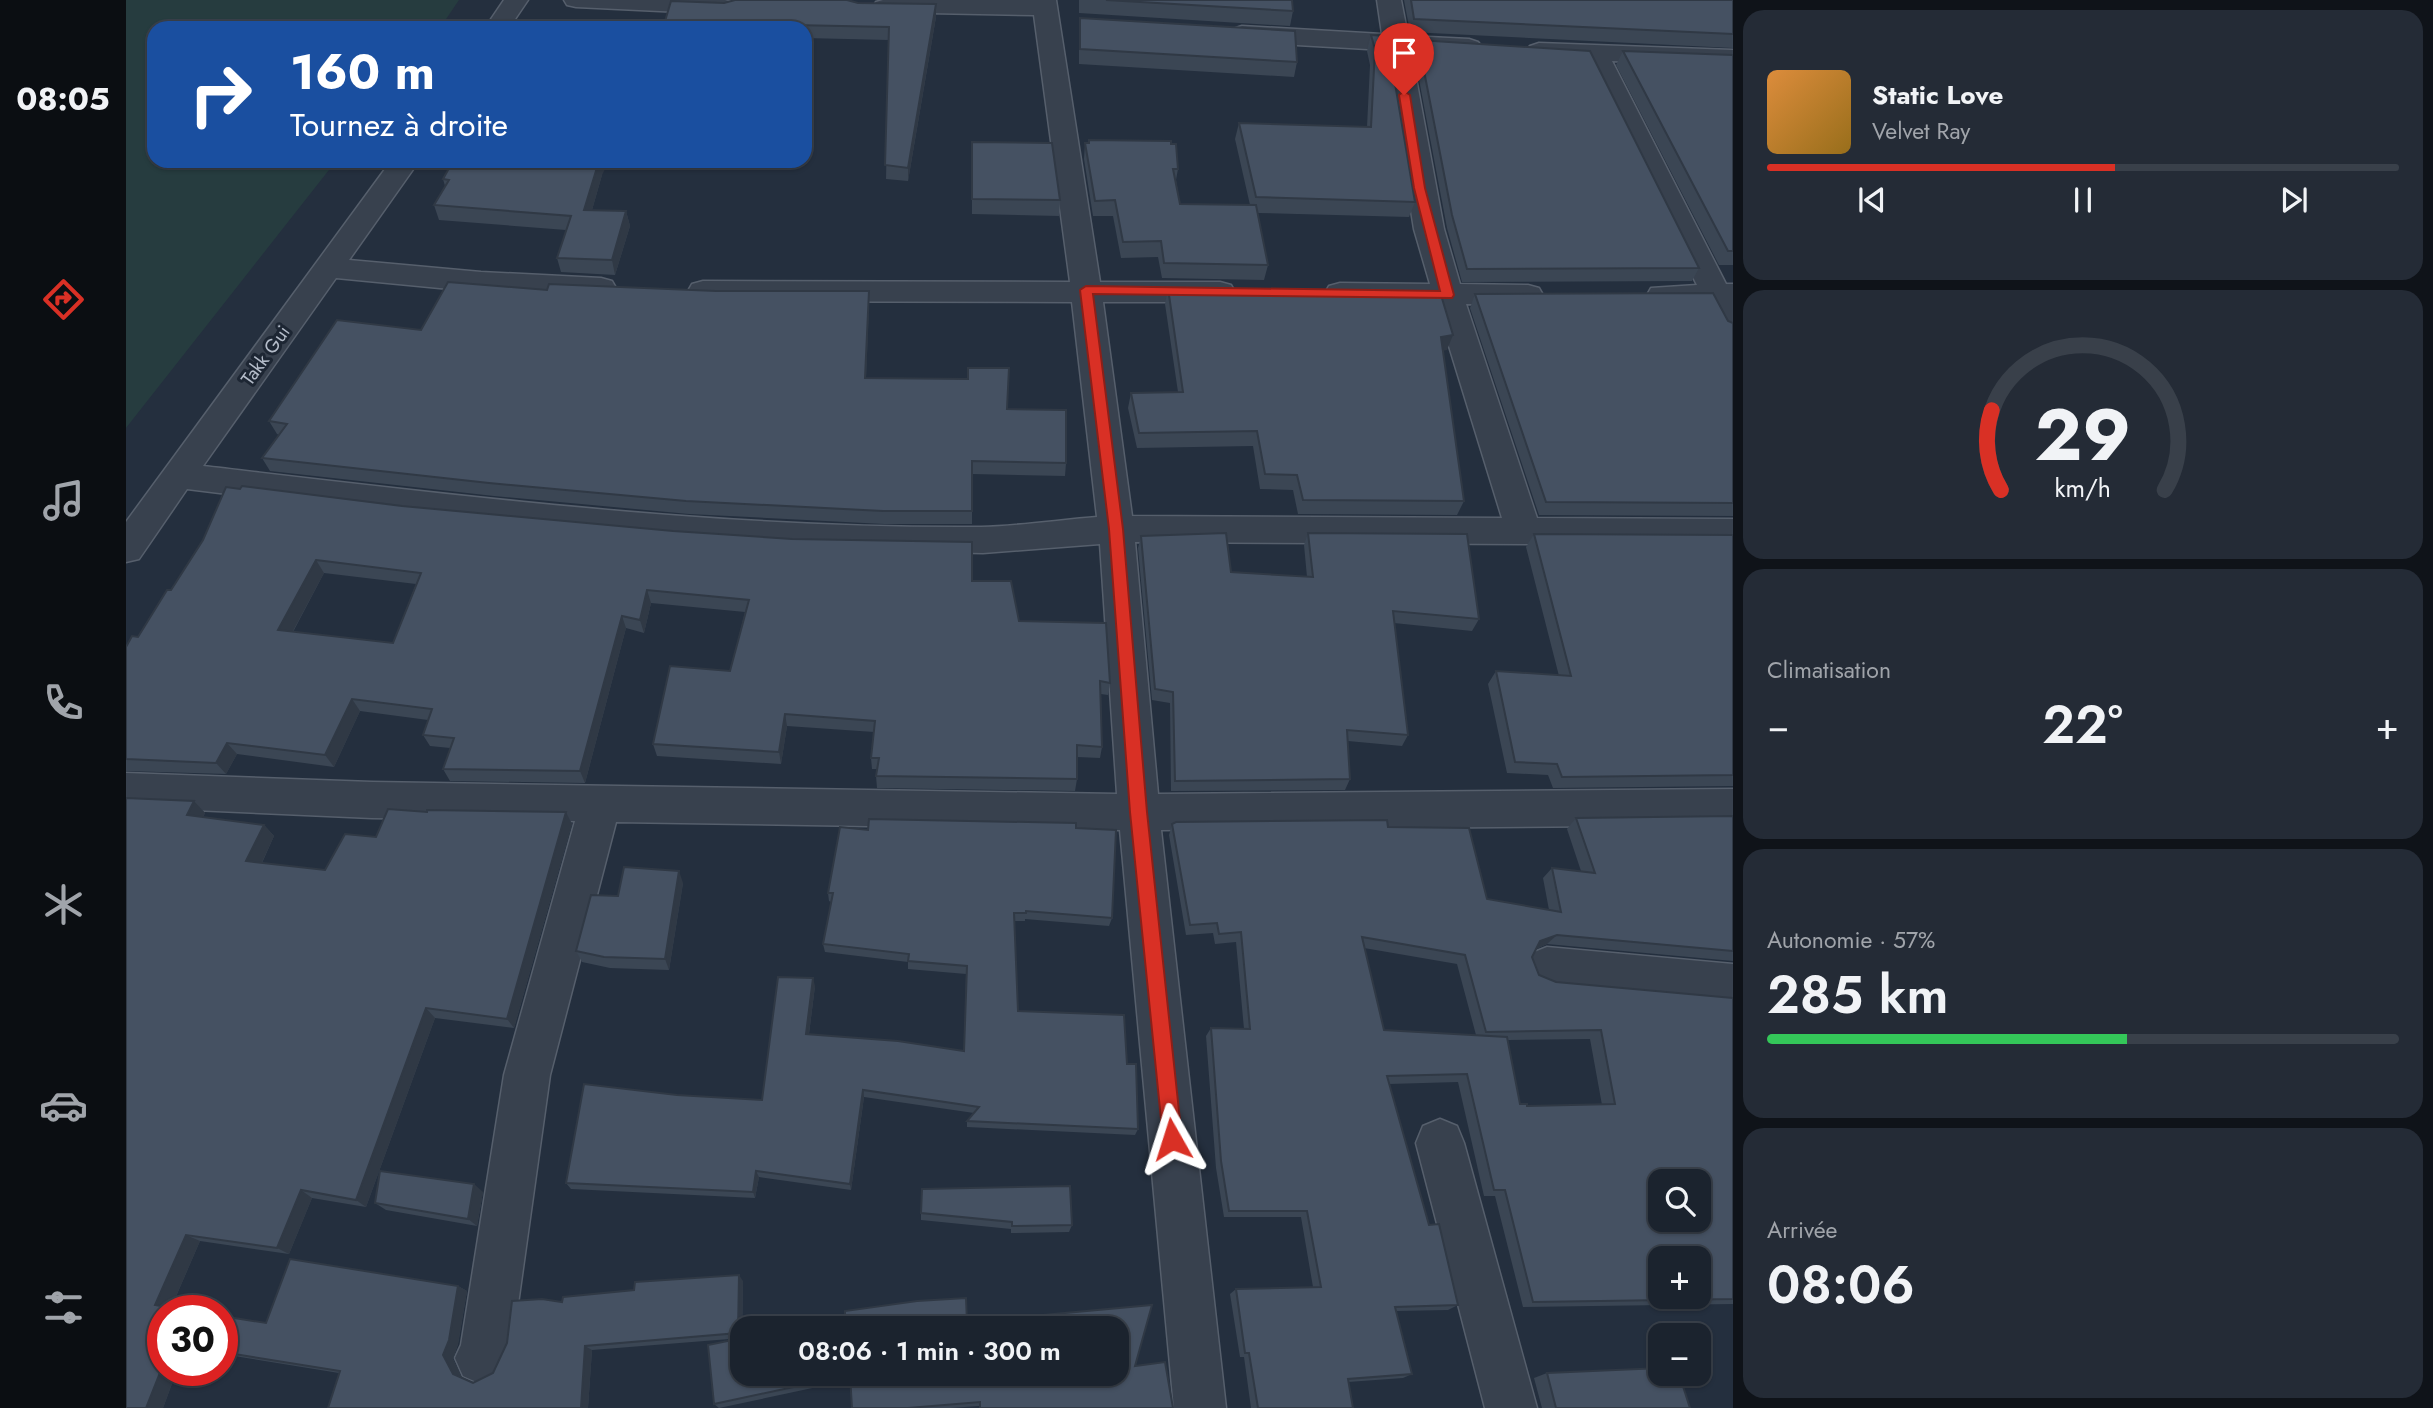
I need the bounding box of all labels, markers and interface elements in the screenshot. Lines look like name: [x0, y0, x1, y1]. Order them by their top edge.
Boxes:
pin: [1374, 23, 1434, 95]
icon: arrive: [1385, 34, 1423, 72]
text: 160 m: [290, 37, 435, 107]
icon: right: [175, 49, 266, 140]
text: 08:05: [16, 76, 110, 122]
text: Static Love: [1872, 76, 2004, 114]
text: Tournez à droite: [290, 102, 508, 148]
text: Velvet Ray: [1872, 114, 1970, 148]
icon: previous: [1853, 181, 1891, 219]
icon: pause: [2064, 181, 2102, 219]
icon: next: [2275, 181, 2313, 219]
icon: directions: [39, 275, 88, 324]
street label: Takk Gui: [234, 320, 296, 391]
text: 29: [2035, 383, 2131, 488]
text: km/h: [2055, 470, 2111, 506]
icon: music: [39, 476, 88, 525]
text: Climatisation: [1767, 653, 1891, 687]
icon: phone: [39, 678, 88, 727]
text: 22°: [2042, 687, 2123, 763]
text: −: [1767, 698, 1789, 753]
text: +: [2376, 698, 2399, 753]
icon: climate: [39, 880, 88, 929]
text: Autonomie · 57%: [1767, 923, 1935, 957]
text: 285 km: [1767, 957, 1949, 1033]
icon: car: [39, 1081, 88, 1130]
position arrow: [1135, 1102, 1209, 1176]
map controls: [1648, 1169, 1711, 1386]
button: search: [1648, 1169, 1711, 1232]
text: Arrivée: [1767, 1213, 1837, 1247]
button: +: [1648, 1246, 1711, 1309]
text: 08:06: [1767, 1247, 1915, 1323]
icon: filters: [39, 1283, 88, 1332]
speed limit sign: 30: [147, 1295, 238, 1386]
button: −: [1648, 1323, 1711, 1386]
text: 08:06 · 1 min · 300 m: [798, 1332, 1061, 1370]

